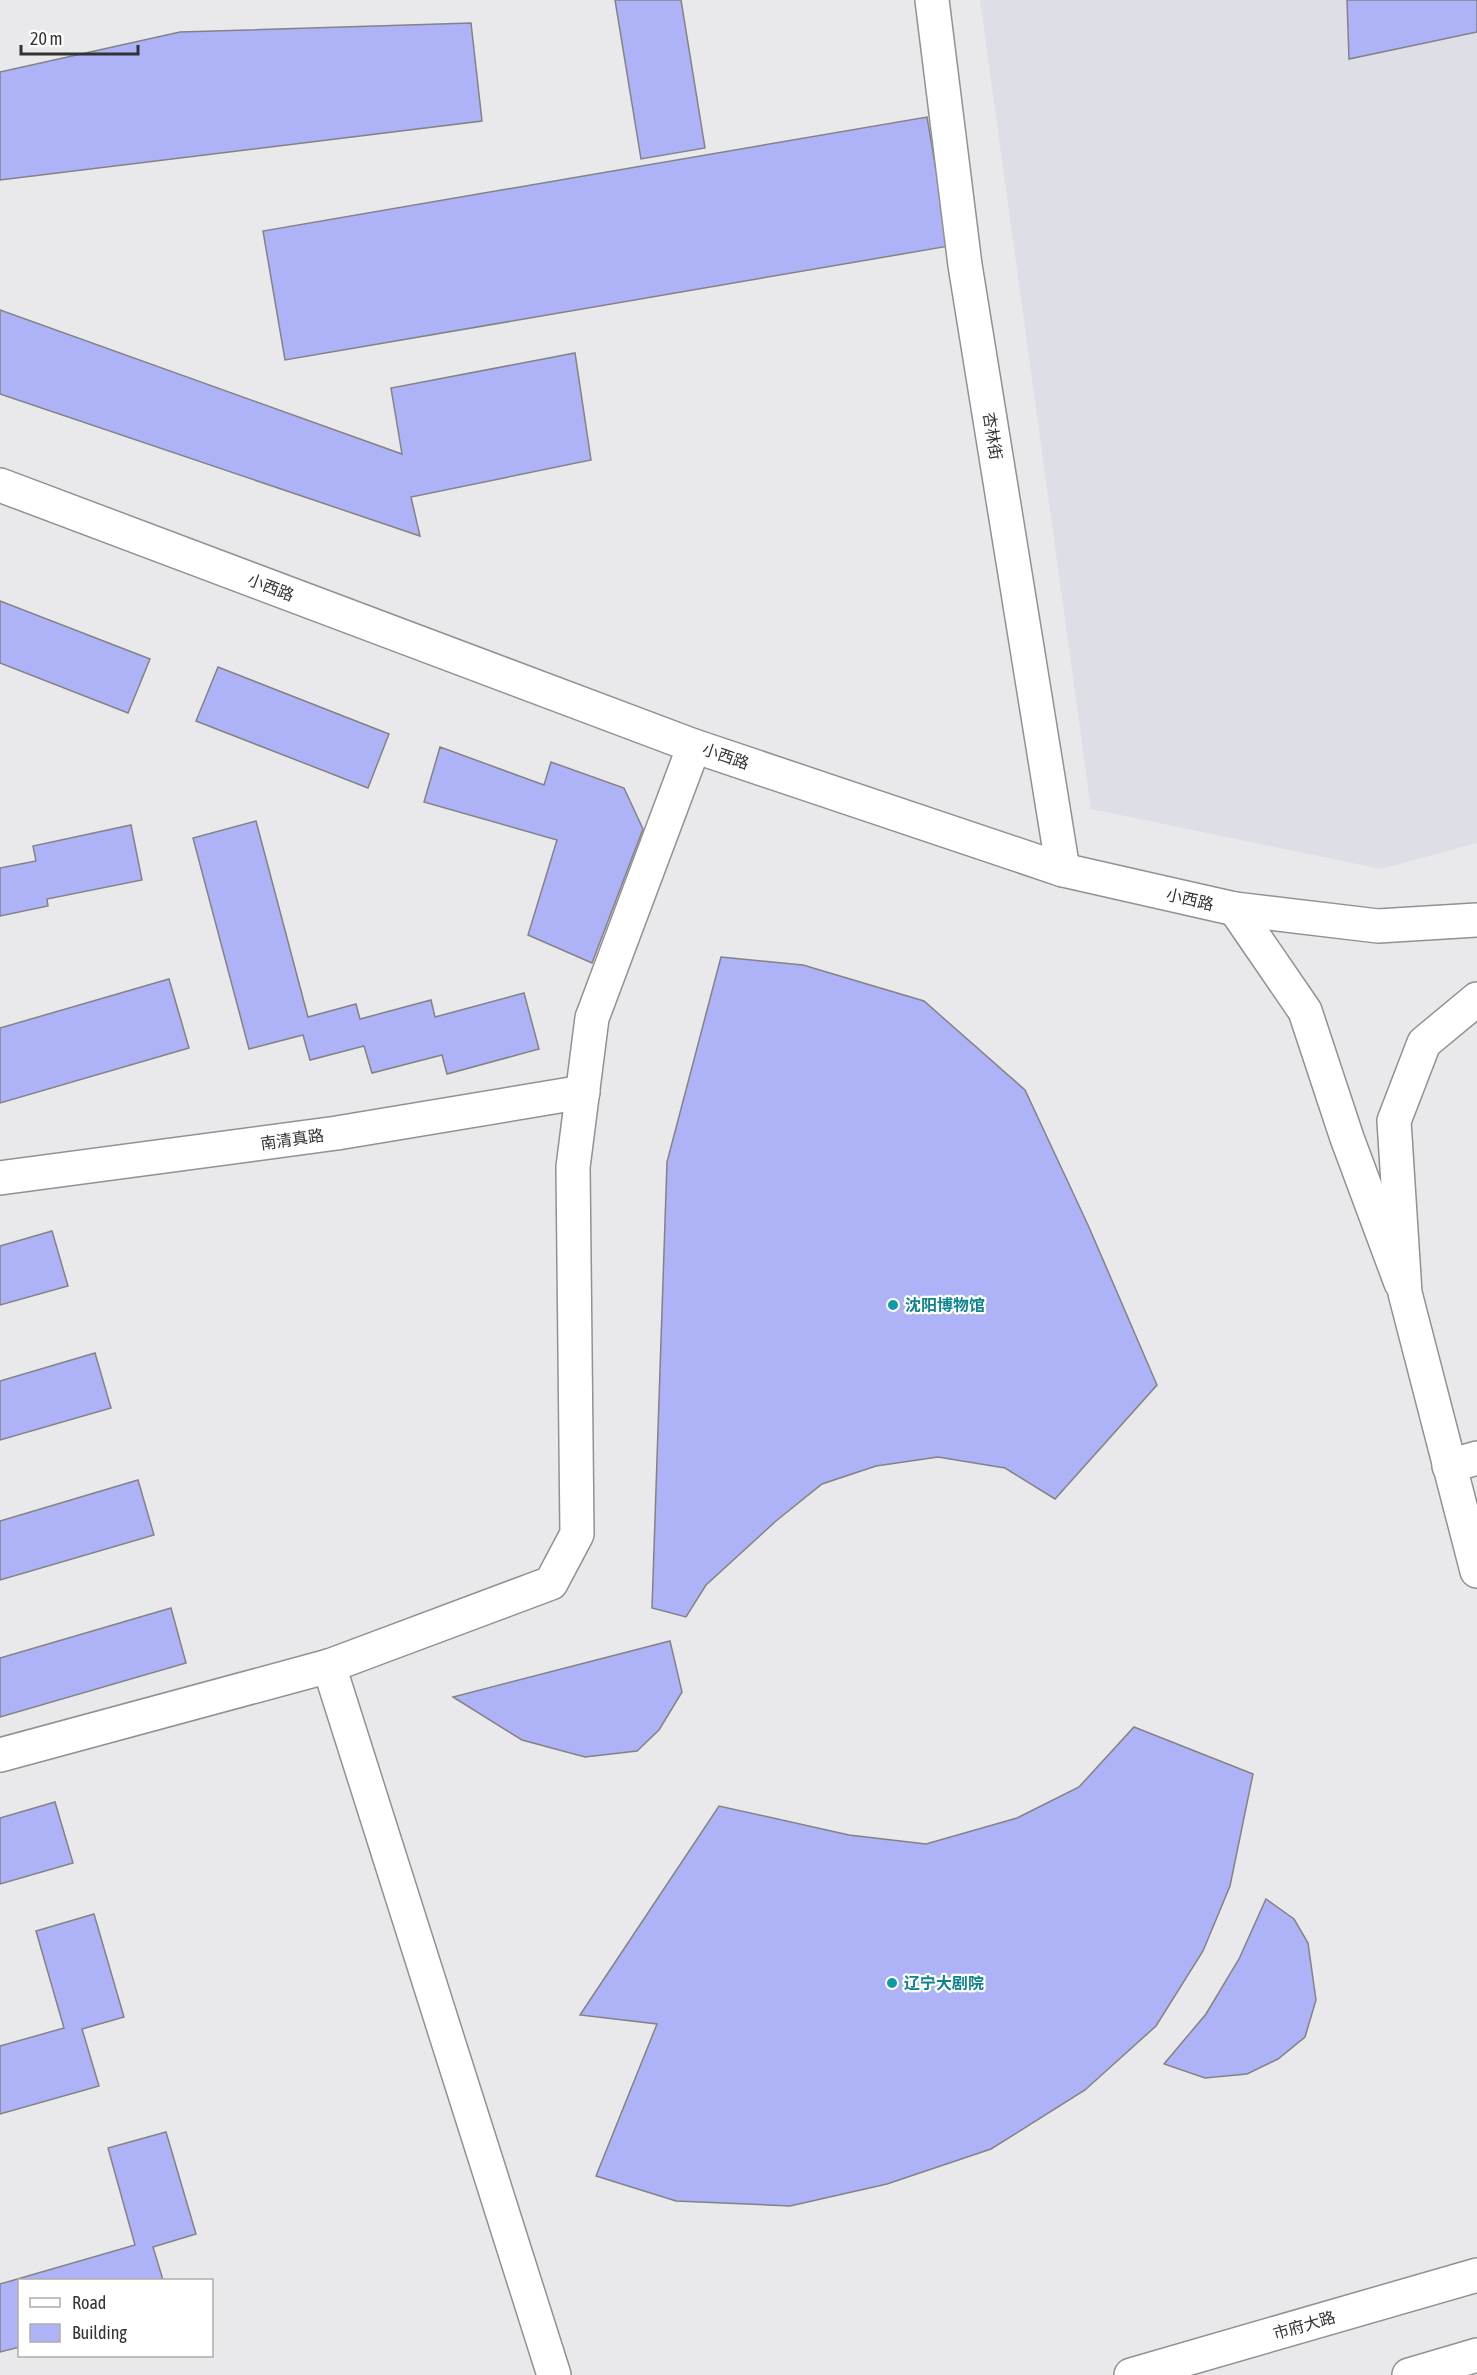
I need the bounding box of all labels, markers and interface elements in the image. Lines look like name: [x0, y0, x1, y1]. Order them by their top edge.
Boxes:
scale bar: [21, 18, 138, 56]
text: 20 m: [30, 28, 62, 49]
street label: 杏林街: [980, 411, 1006, 461]
street label: 小西路: [245, 570, 297, 604]
street label: 小西路: [700, 740, 752, 772]
street label: 小西路: [1165, 885, 1215, 913]
street label: 南清真路: [259, 1126, 325, 1152]
place label: 沈阳博物馆: [905, 1296, 985, 1314]
marker: 沈阳博物馆: [886, 1298, 900, 1312]
place label: 辽宁大剧院: [904, 1974, 984, 1992]
marker: 辽宁大剧院: [885, 1976, 899, 1990]
legend: [18, 2279, 213, 2357]
text: Road: [72, 2292, 106, 2313]
street label: 市府大路: [1271, 2308, 1337, 2342]
text: Building: [72, 2322, 127, 2343]

